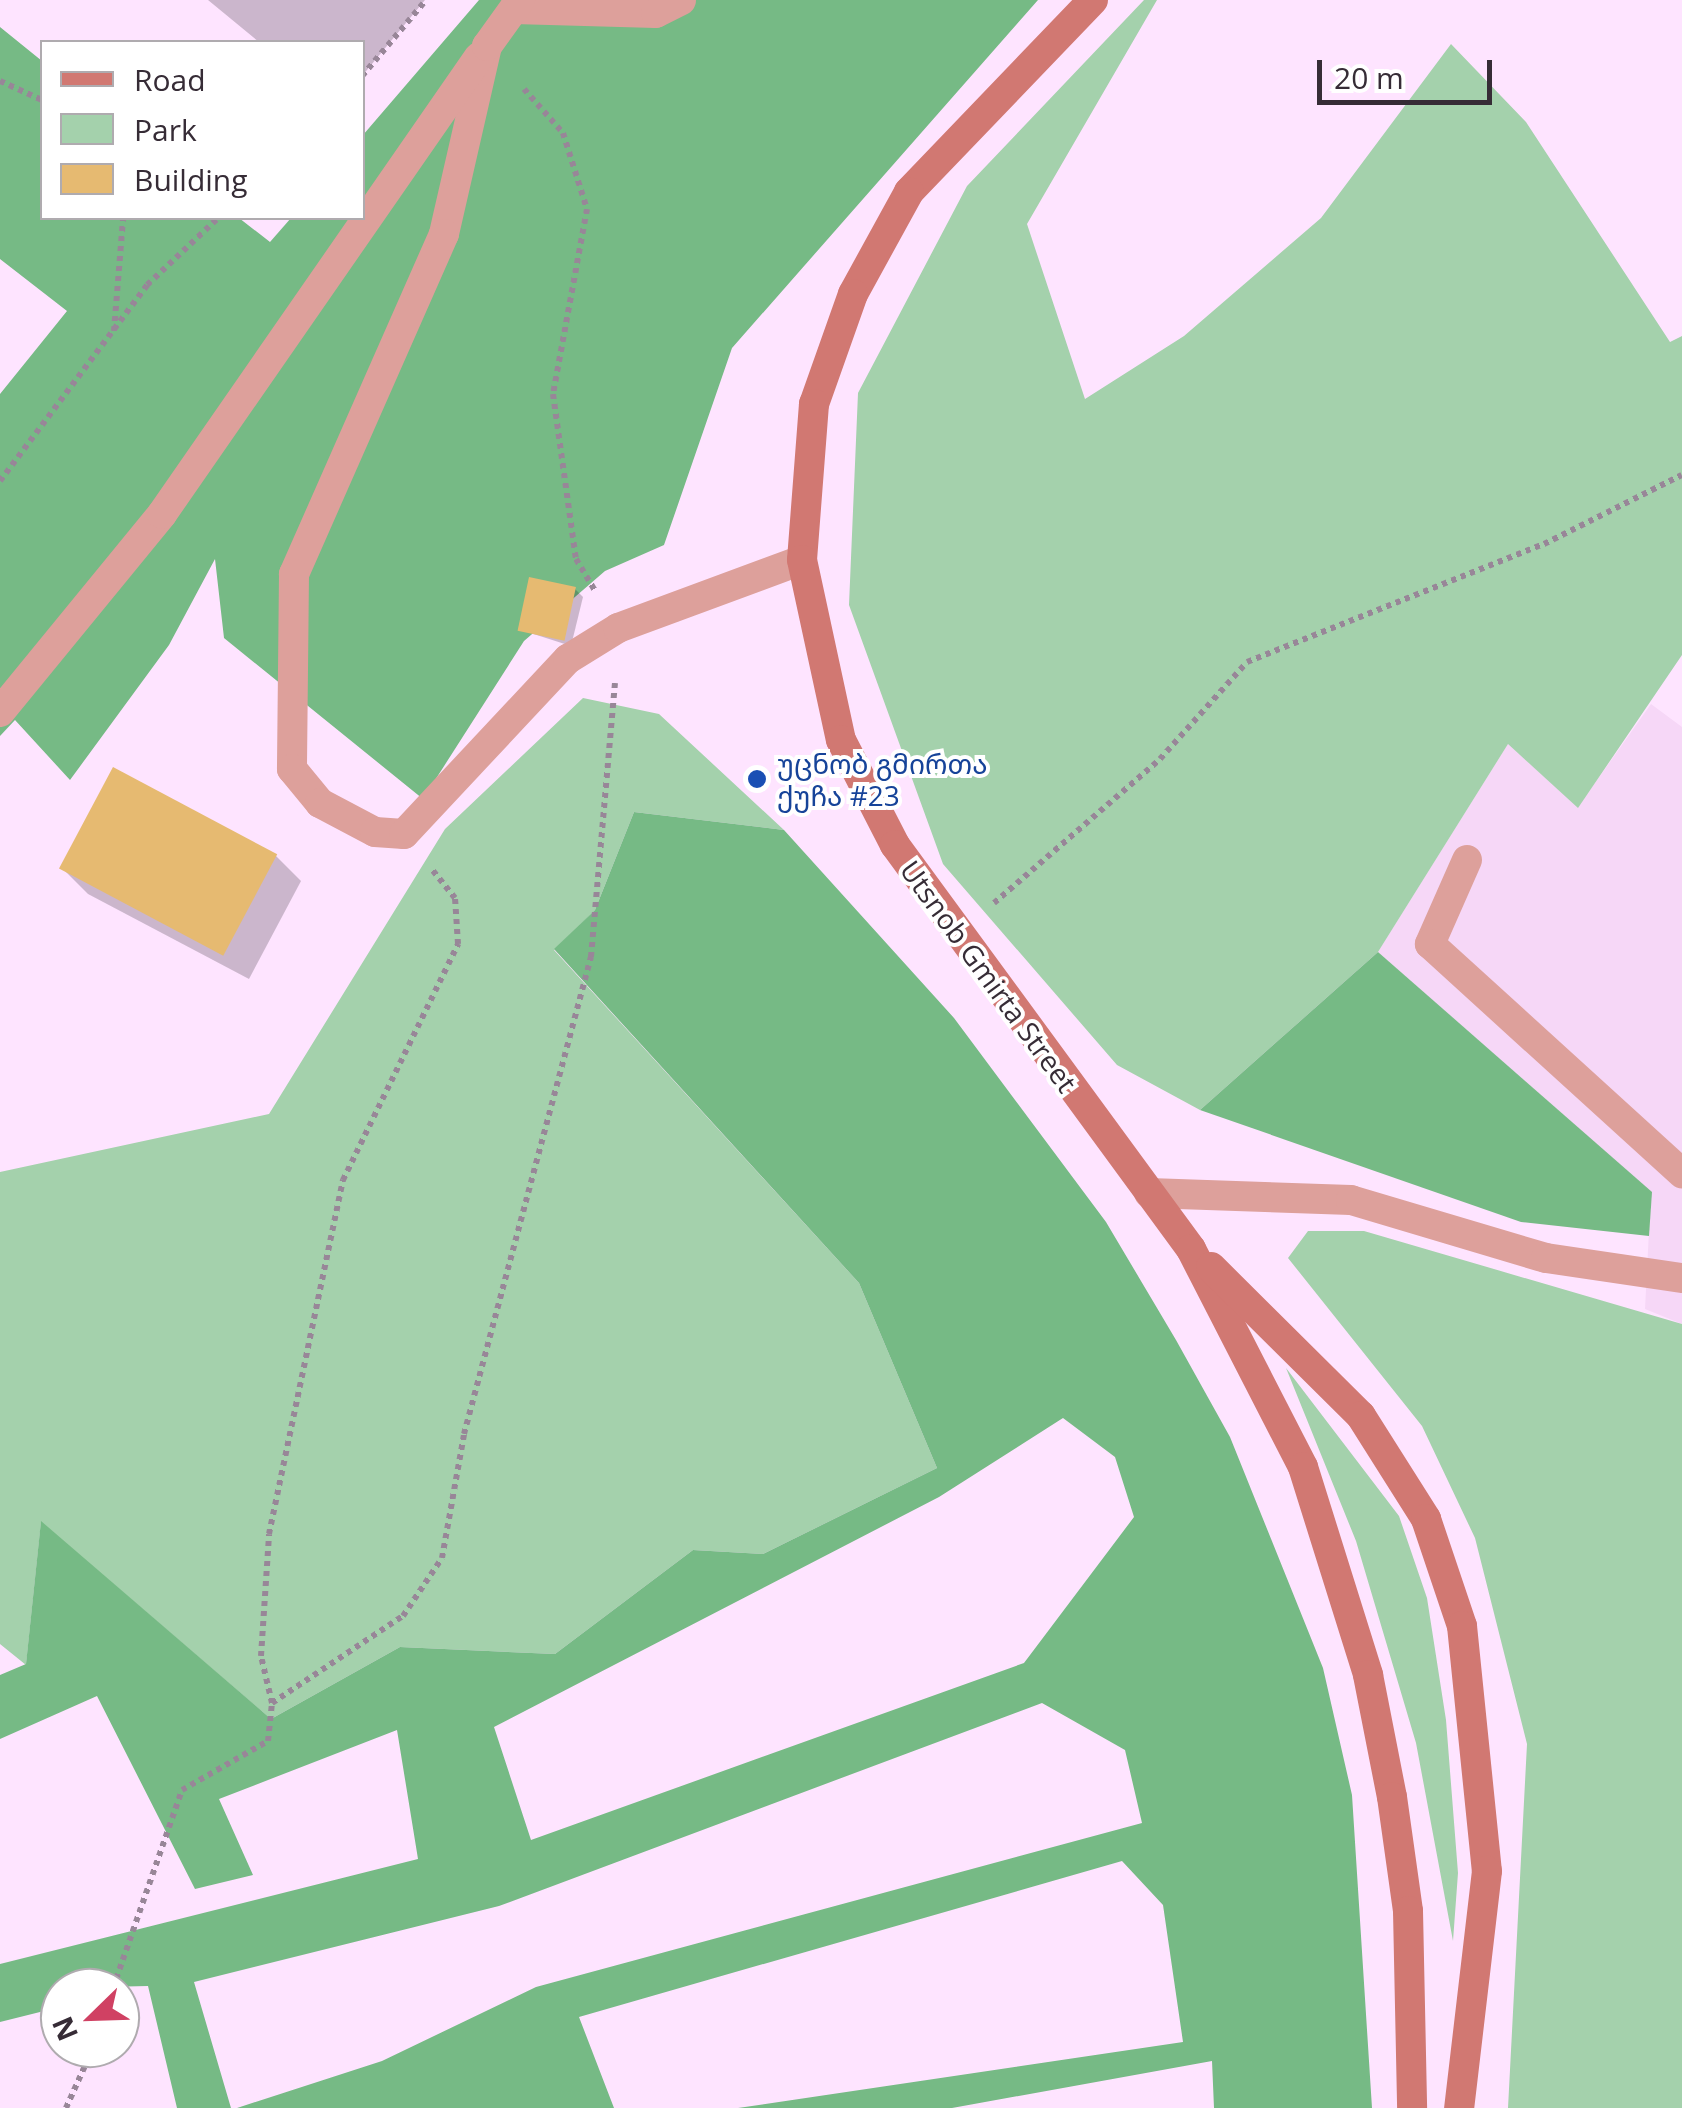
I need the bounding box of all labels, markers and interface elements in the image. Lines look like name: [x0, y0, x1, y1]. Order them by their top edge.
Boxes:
legend: [40, 40, 365, 220]
scale bar: [1322, 40, 1497, 102]
text: 20 m: [1334, 57, 1404, 98]
text: Road: [134, 59, 206, 100]
text: Park: [134, 109, 197, 150]
text: Building: [134, 159, 248, 200]
place label: უცნობ გმირთა ქუჩა #23: [777, 746, 987, 812]
marker: უცნობ გმირთა ქუჩა #23: [746, 768, 768, 790]
street label: Utsnob Gmirta Street: [894, 854, 1084, 1098]
north arrow: [40, 1968, 140, 2068]
text: N: [42, 2011, 86, 2047]

